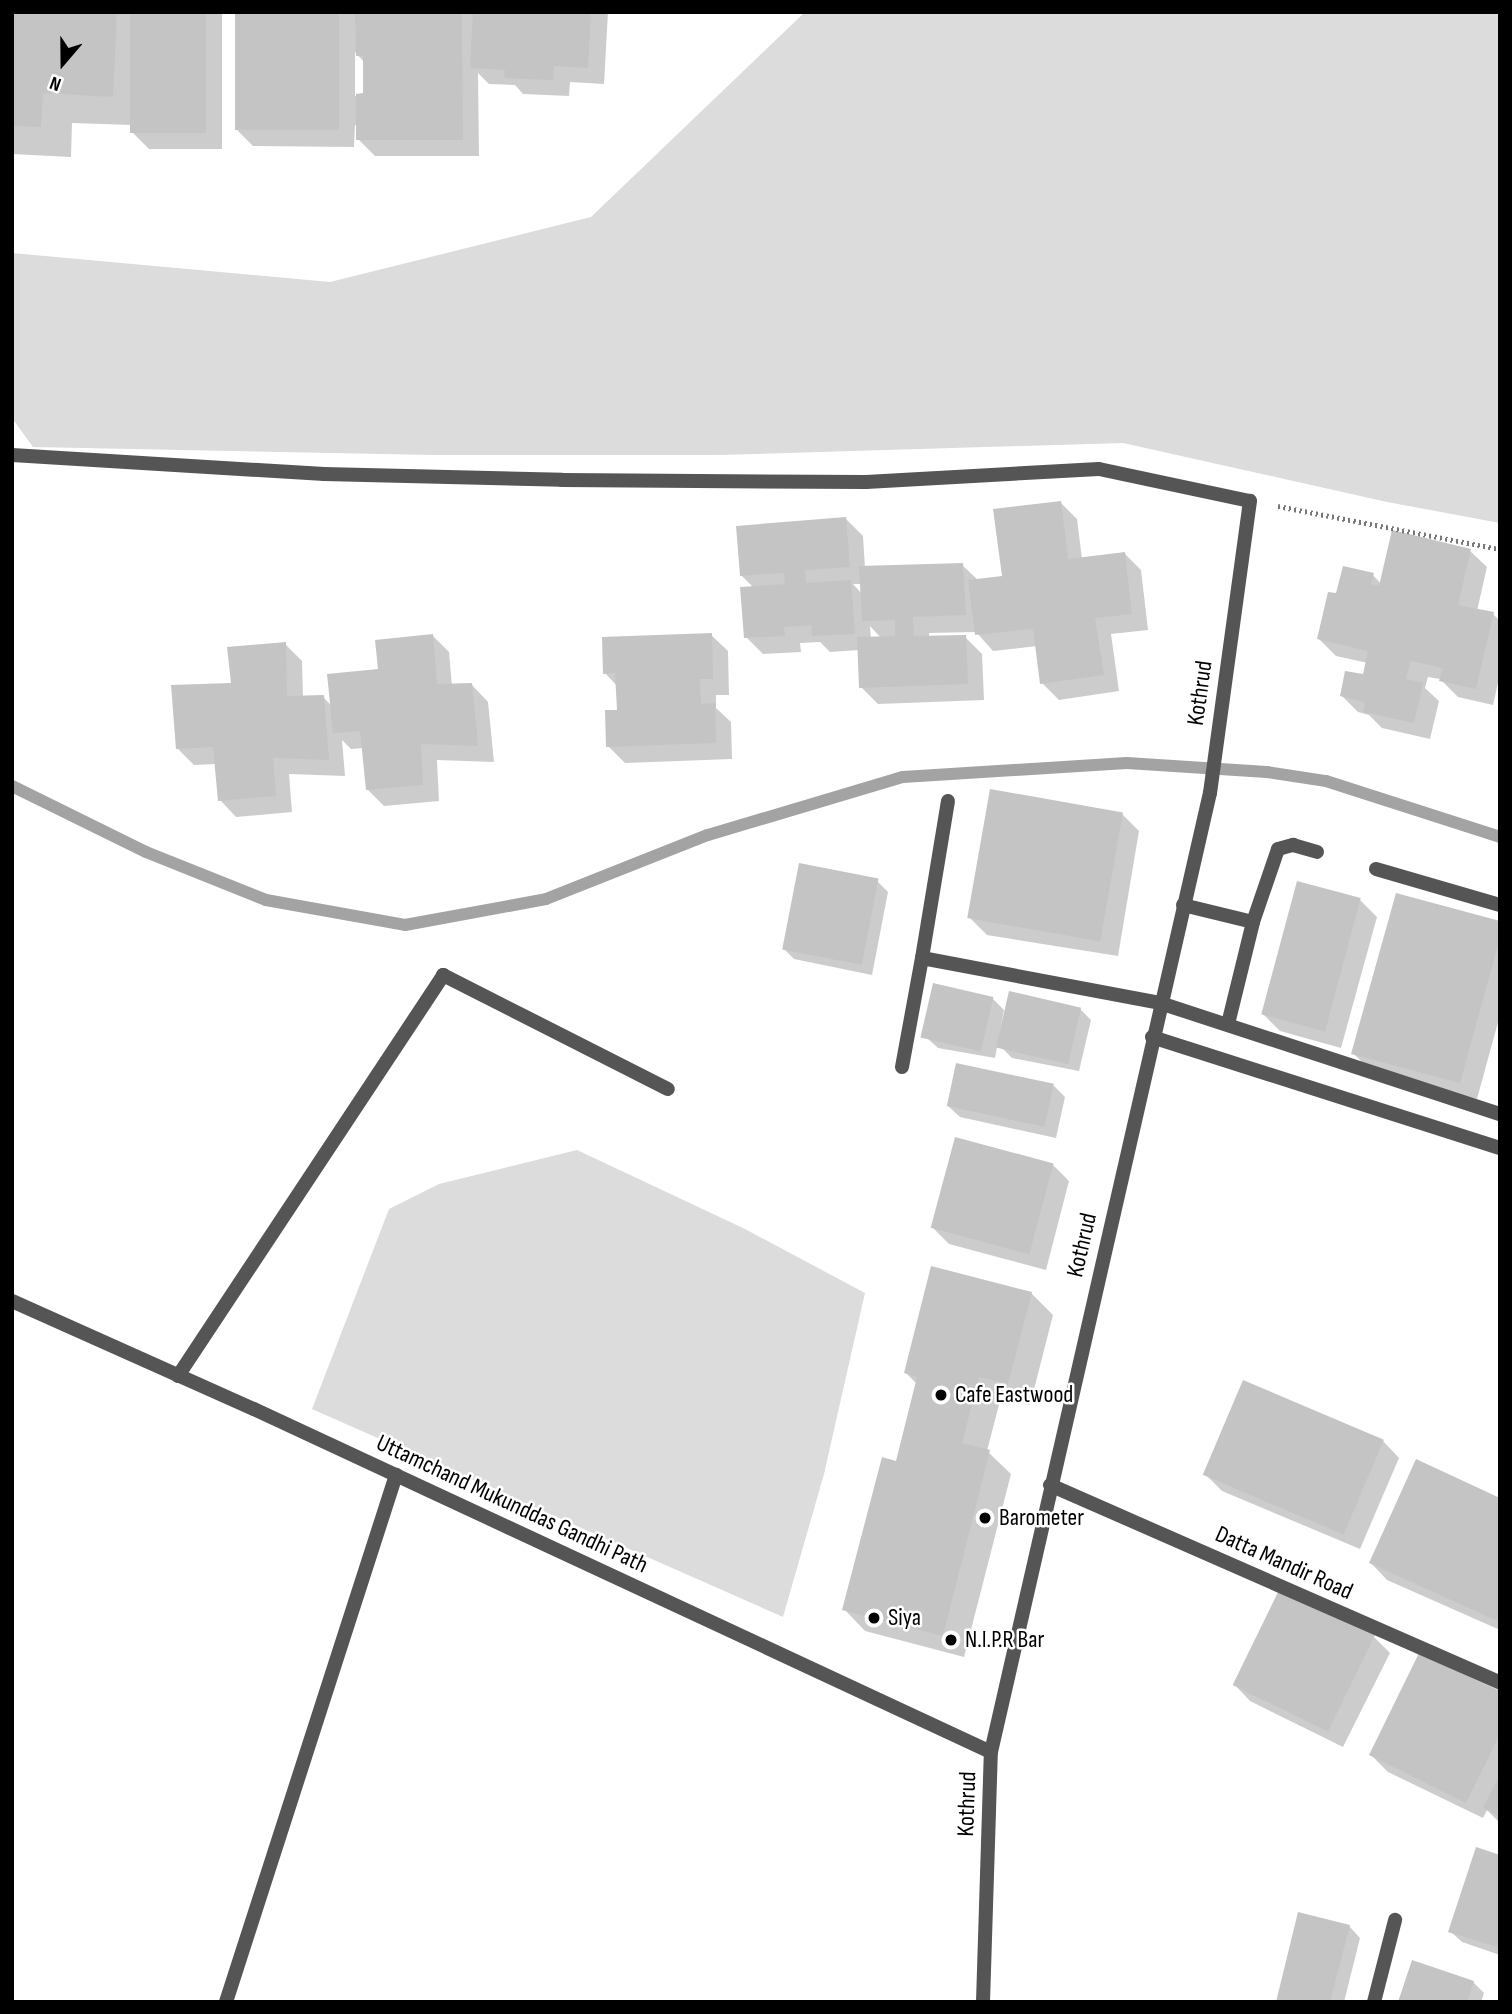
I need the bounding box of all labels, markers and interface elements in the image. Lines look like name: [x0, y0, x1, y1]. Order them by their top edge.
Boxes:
north arrow: [28, 28, 98, 98]
text: N: [47, 71, 64, 96]
street label: Kothrud: [1181, 659, 1219, 727]
street label: Kothrud: [1061, 1210, 1103, 1280]
place label: Cafe Eastwood: [955, 1381, 1073, 1409]
marker: Cafe Eastwood: [933, 1387, 949, 1403]
street label: Uttamchand Mukunddas Gandhi Path: [372, 1428, 652, 1580]
place label: Barometer: [999, 1504, 1084, 1532]
marker: Barometer: [977, 1510, 993, 1526]
street label: Datta Mandir Road: [1211, 1520, 1357, 1606]
place label: Siya: [888, 1604, 921, 1632]
marker: Siya: [866, 1610, 882, 1626]
place label: N.I.P.R Bar: [965, 1626, 1044, 1654]
marker: N.I.P.R Bar: [943, 1632, 959, 1648]
street label: Kothrud: [951, 1771, 983, 1837]

